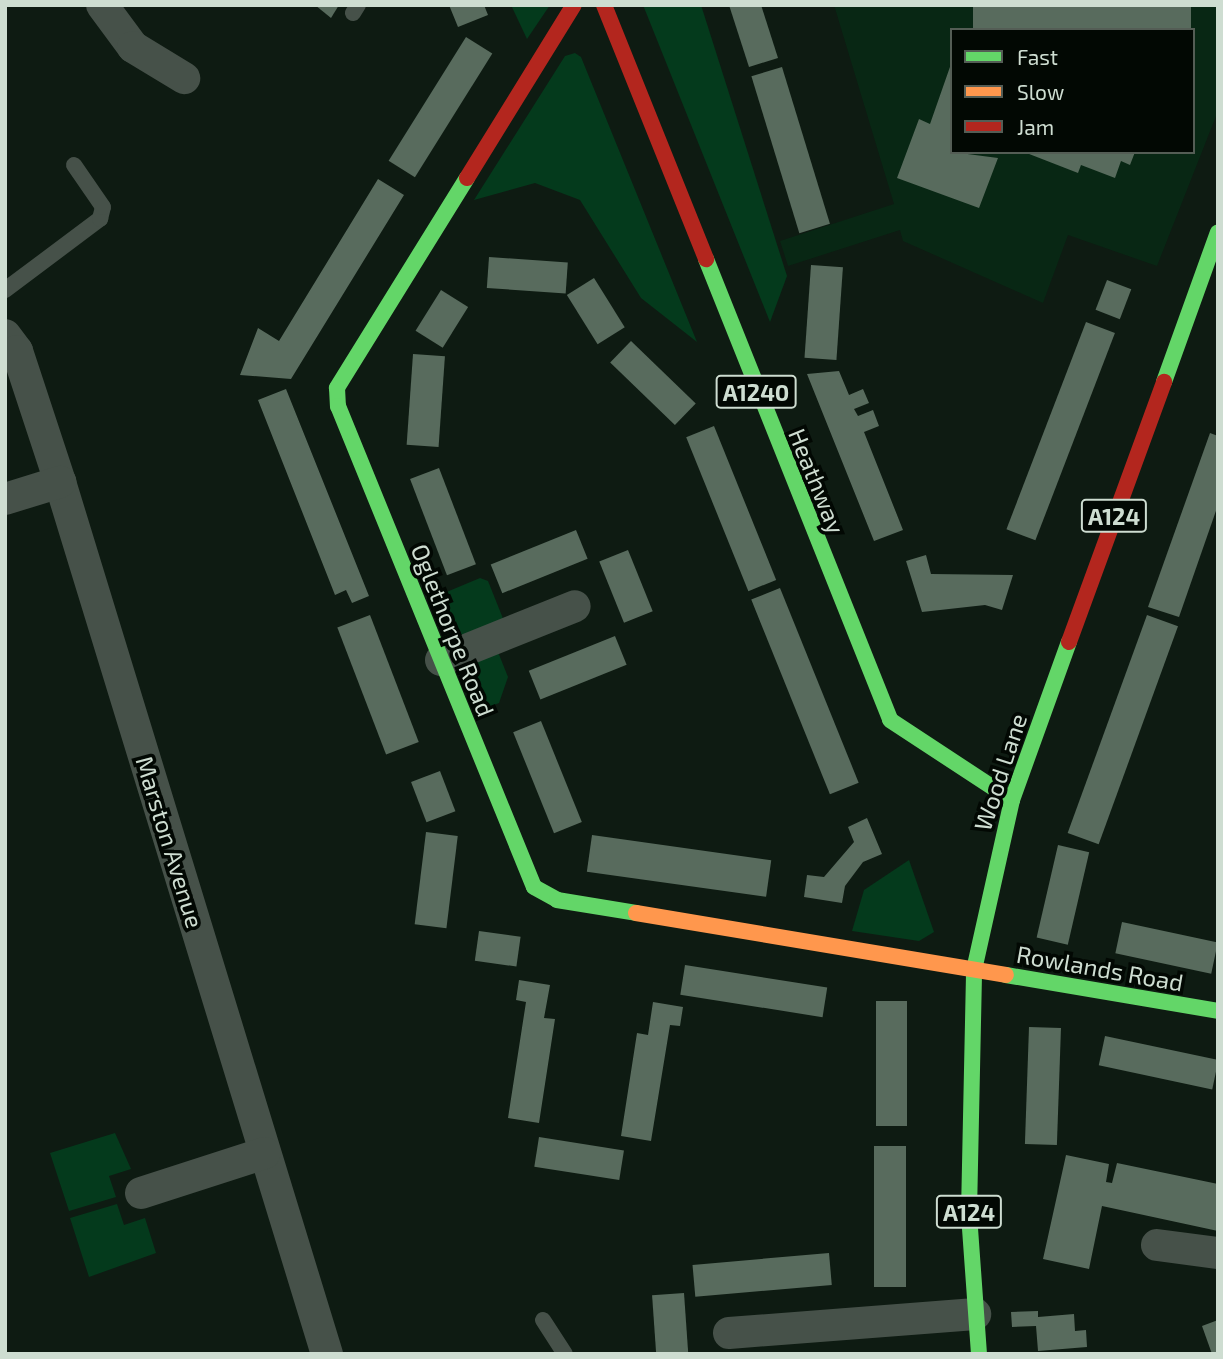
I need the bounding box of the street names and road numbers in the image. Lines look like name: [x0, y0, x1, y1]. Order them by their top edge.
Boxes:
road number: A1240: [714, 372, 798, 412]
street label: Heathway: [783, 424, 851, 538]
road number: A124: [1081, 496, 1147, 536]
street label: Oglethorpe Road: [405, 540, 501, 720]
street label: Wood Lane: [968, 710, 1032, 834]
street label: Marston Avenue: [130, 752, 210, 932]
street label: Rowlands Road: [1014, 939, 1186, 997]
road number: A124: [936, 1192, 1002, 1232]

